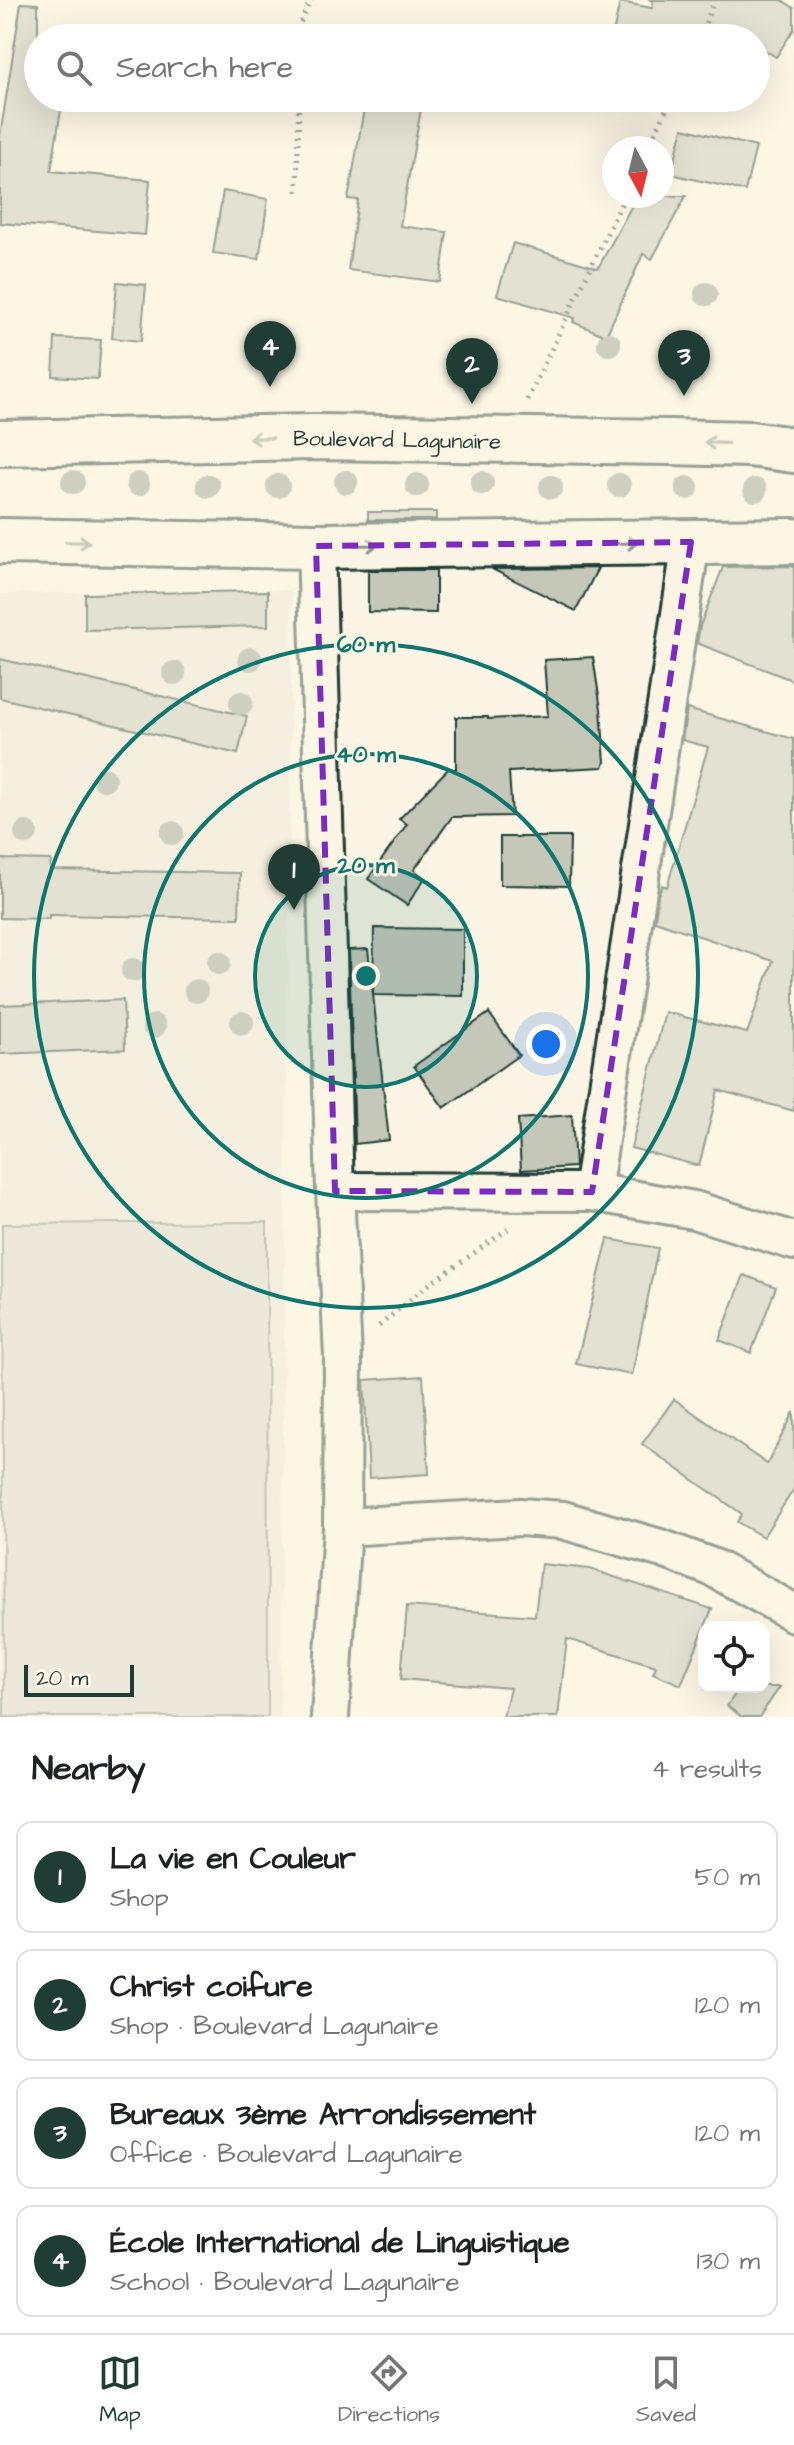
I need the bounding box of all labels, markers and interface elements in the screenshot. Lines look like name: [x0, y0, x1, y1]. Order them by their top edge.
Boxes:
search box: [24, 24, 770, 112]
icon: search: [52, 46, 96, 90]
text: Search here: [116, 47, 293, 89]
north arrow: [602, 136, 674, 208]
pin: 4: [244, 321, 296, 387]
pin: 3: [658, 330, 710, 396]
pin: 2: [446, 338, 498, 404]
street label: Boulevard Lagunaire: [293, 423, 501, 459]
one-way arrow: [248, 431, 275, 446]
one-way arrow: [703, 436, 730, 451]
one-way arrow: [64, 534, 91, 550]
one-way arrow: [612, 535, 639, 551]
one-way arrow: [352, 537, 379, 553]
text: 60 m: [337, 628, 396, 662]
text: 40 m: [336, 738, 396, 772]
pin: 1: [268, 844, 320, 910]
text: 20 m: [336, 849, 395, 883]
centre of rings: [352, 962, 380, 990]
your location: [526, 1024, 566, 1064]
map controls: [698, 1621, 770, 1693]
button: locate: [698, 1621, 770, 1693]
scale bar: [24, 1661, 134, 1697]
text: 20 m: [36, 1663, 88, 1694]
text: Nearby: [32, 1745, 146, 1793]
text: 4 results: [652, 1751, 762, 1787]
text: La vie en Couleur: [110, 1838, 356, 1880]
text: 1: [58, 1859, 62, 1895]
text: 50 m: [695, 1859, 760, 1895]
text: Shop: [110, 1880, 169, 1916]
text: Christ coifure: [110, 1966, 313, 2008]
text: 2: [53, 1987, 67, 2023]
text: 120 m: [695, 1987, 760, 2023]
text: Shop · Boulevard Lagunaire: [110, 2008, 439, 2044]
text: Bureaux 3ème Arrondissement: [110, 2094, 536, 2136]
text: 3: [53, 2115, 67, 2151]
text: 120 m: [695, 2115, 760, 2151]
text: Office · Boulevard Lagunaire: [110, 2136, 463, 2172]
text: École International de Linguistique: [110, 2222, 570, 2264]
text: 4: [51, 2243, 69, 2279]
text: 130 m: [696, 2243, 760, 2279]
text: School · Boulevard Lagunaire: [110, 2264, 460, 2300]
tab: Map: [98, 2351, 142, 2430]
tab: Directions: [338, 2351, 440, 2430]
tab: Saved: [636, 2351, 696, 2430]

